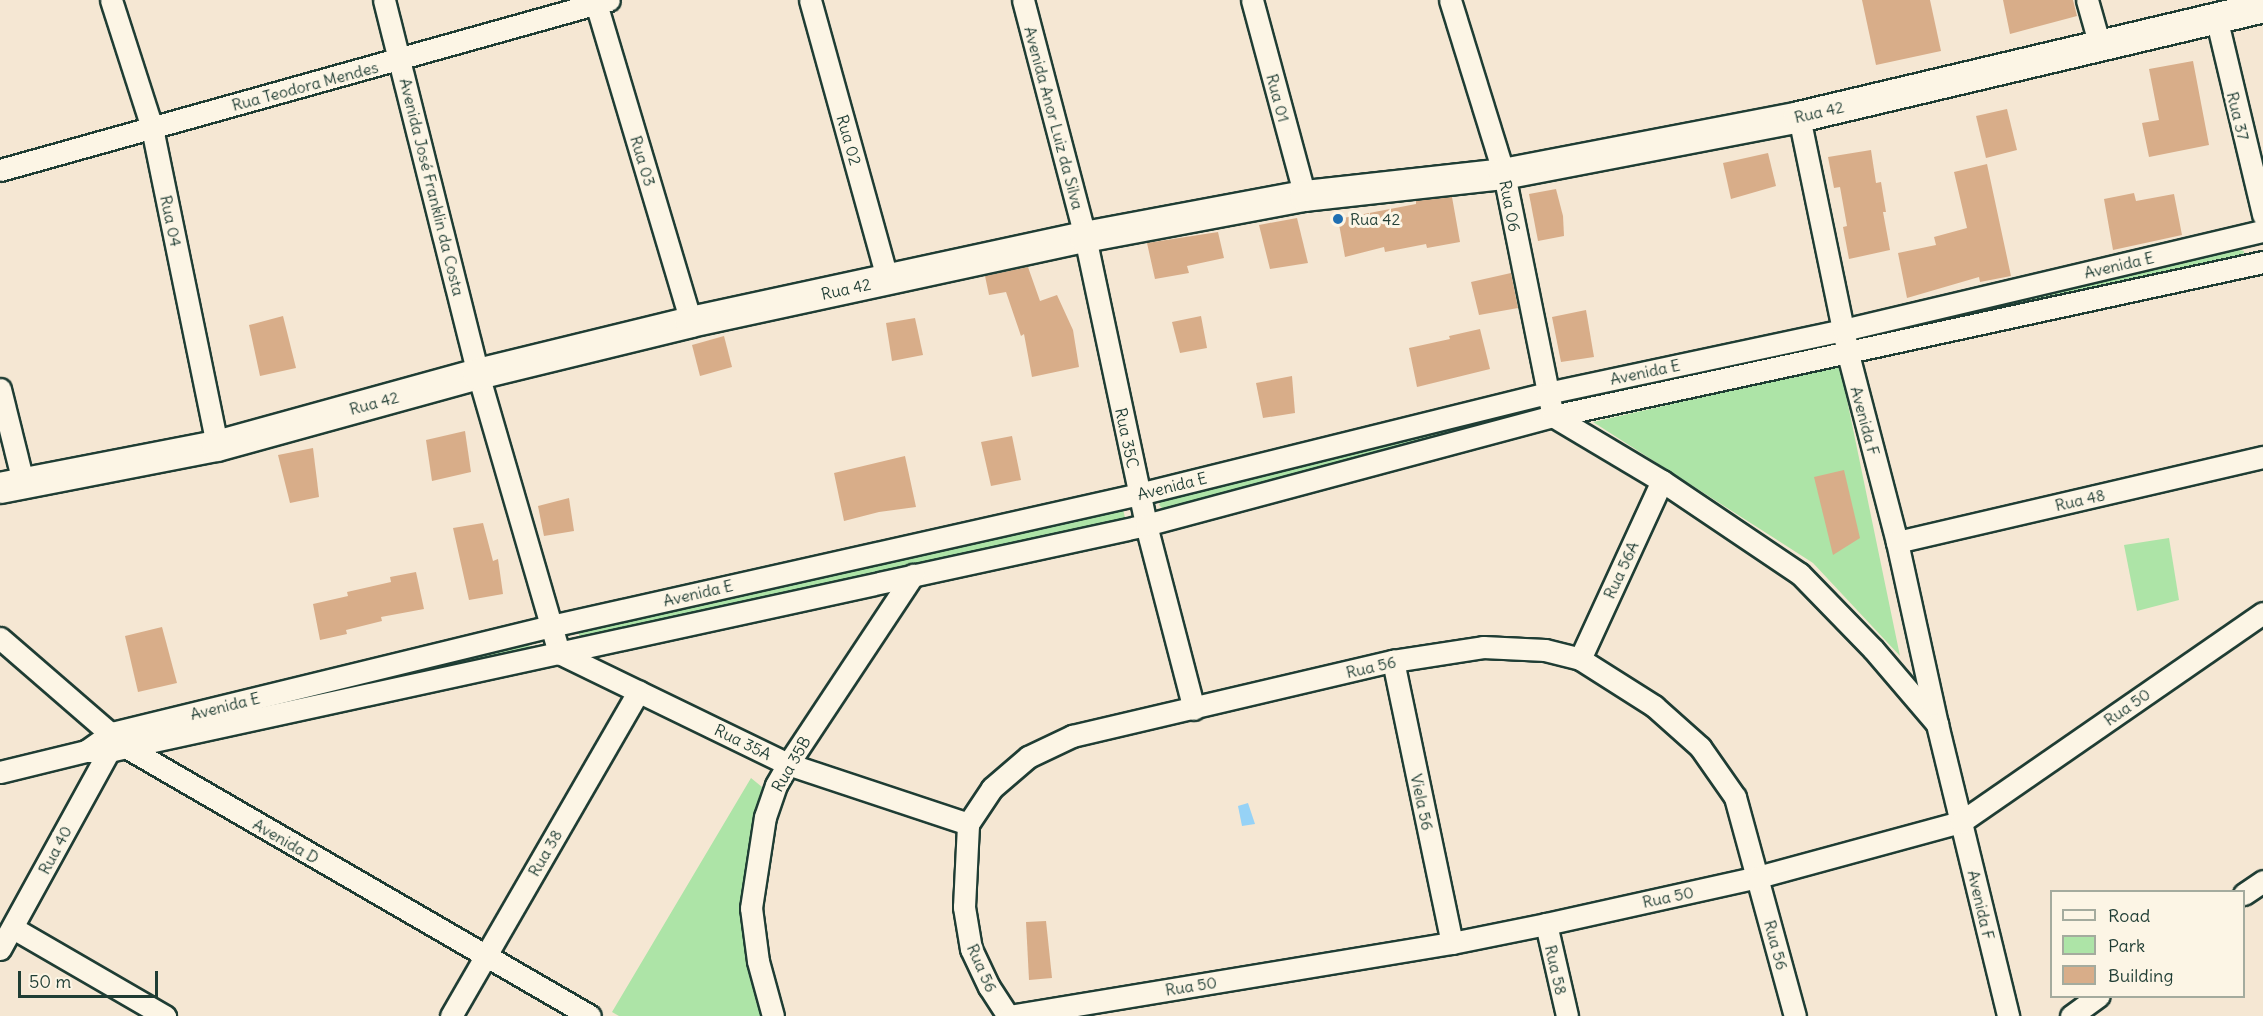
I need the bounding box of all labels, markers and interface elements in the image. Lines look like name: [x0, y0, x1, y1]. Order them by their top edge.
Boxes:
street label: Avenida Anor Luiz da Silva: [1020, 24, 1088, 212]
street label: Rua Teodora Mendes: [230, 57, 380, 115]
street label: Rua 01: [1262, 72, 1294, 124]
street label: Avenida José Franklin da Costa: [396, 76, 468, 298]
street label: Rua 37: [2223, 90, 2253, 142]
street label: Rua 42: [1792, 97, 1846, 127]
street label: Rua 02: [833, 113, 865, 167]
street label: Rua 03: [626, 133, 660, 189]
street label: Rua 06: [1496, 179, 1524, 233]
street label: Rua 04: [156, 194, 186, 248]
place label: Rua 42: [1350, 209, 1400, 229]
marker: Rua 42: [1331, 212, 1345, 226]
street label: Avenida E: [2082, 248, 2156, 282]
street label: Rua 42: [819, 274, 873, 304]
street label: Avenida E: [1608, 355, 1682, 389]
street label: Avenida F: [1847, 384, 1883, 458]
street label: Rua 42: [347, 387, 401, 419]
street label: Rua 35C: [1111, 406, 1143, 470]
street label: Avenida E: [1135, 468, 1209, 504]
street label: Rua 48: [2053, 485, 2107, 515]
street label: Rua 56A: [1599, 538, 1643, 602]
street label: Avenida E: [661, 576, 735, 610]
street label: Rua 56: [1344, 652, 1398, 682]
street label: Rua 50: [2100, 684, 2154, 730]
street label: Avenida E: [188, 688, 262, 724]
street label: Rua 35A: [711, 720, 775, 764]
street label: Rua 35B: [767, 733, 815, 795]
street label: Viela 56: [1407, 772, 1437, 832]
street label: Avenida D: [250, 814, 322, 868]
street label: Rua 40: [34, 823, 76, 877]
street label: Rua 38: [524, 826, 566, 880]
street label: Avenida F: [1964, 868, 1998, 942]
street label: Rua 50: [1641, 882, 1695, 912]
legend: [2050, 890, 2245, 998]
text: Road: [2108, 904, 2150, 927]
street label: Rua 56: [1760, 918, 1792, 972]
text: Park: [2108, 934, 2145, 957]
street label: Rua 56: [963, 941, 1001, 995]
street label: Rua 58: [1541, 943, 1571, 997]
scale bar: [21, 959, 160, 997]
text: Building: [2108, 964, 2173, 987]
text: 50 m: [29, 970, 71, 993]
street label: Rua 50: [1164, 972, 1218, 1000]

